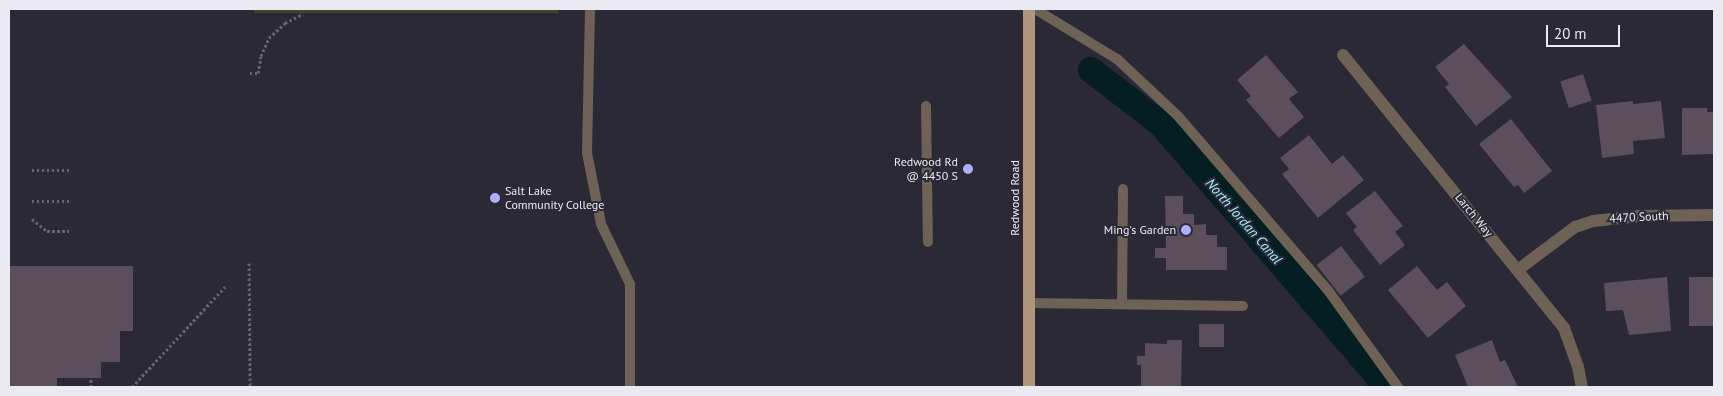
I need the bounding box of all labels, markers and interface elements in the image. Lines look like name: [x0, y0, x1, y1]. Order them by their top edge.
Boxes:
scale bar: [1548, 15, 1622, 47]
text: 20 m: [1554, 24, 1587, 43]
place label: Redwood Rd @ 4450 S: [894, 155, 958, 183]
street label: Redwood Road: [1008, 160, 1022, 236]
marker: Redwood Rd @ 4450 S: [962, 163, 974, 175]
water label: North Jordan Canal: [1202, 175, 1286, 267]
place label: Salt Lake Community College: [505, 184, 605, 212]
street label: Larch Way: [1452, 190, 1496, 240]
marker: Salt Lake Community College: [489, 192, 501, 204]
street label: 4470 South: [1609, 208, 1669, 226]
place label: Ming's Garden: [1104, 223, 1176, 237]
marker: Ming's Garden: [1180, 224, 1192, 236]

